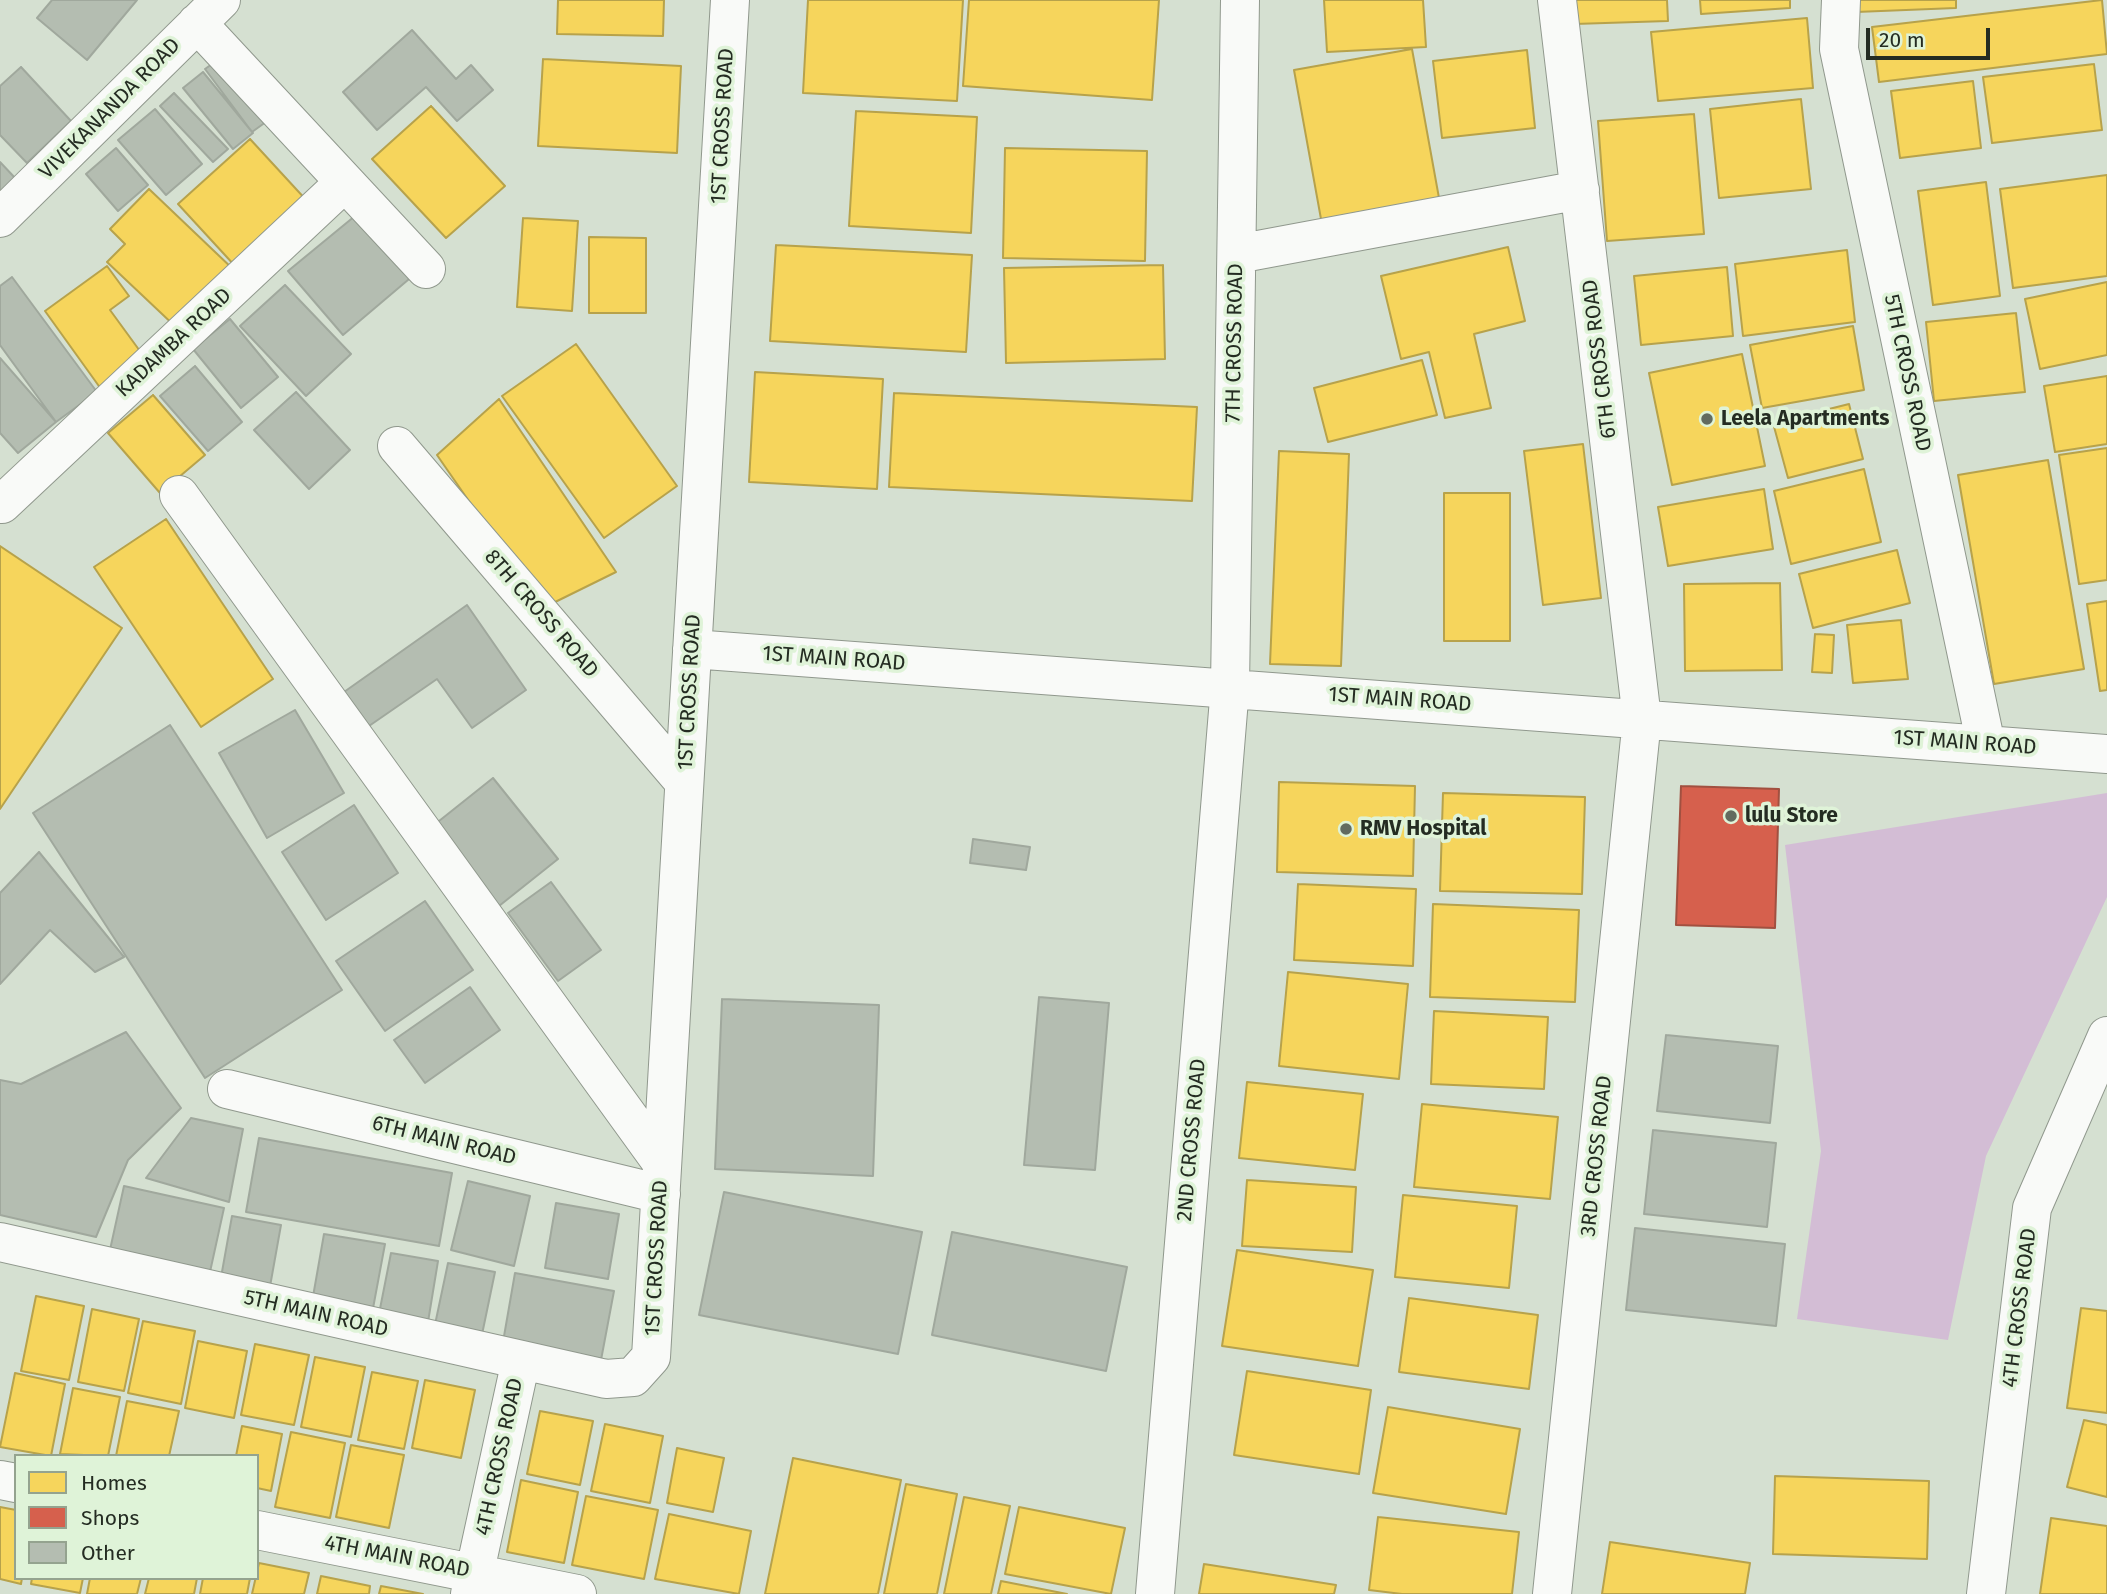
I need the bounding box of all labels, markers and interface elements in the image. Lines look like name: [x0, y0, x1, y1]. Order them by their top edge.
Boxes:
scale bar: [1869, 14, 1993, 58]
text: 20 m: [1879, 27, 1925, 53]
street label: VIVEKANANDA ROAD: [34, 33, 186, 185]
street label: 1ST CROSS ROAD: [706, 47, 740, 205]
street label: 7TH CROSS ROAD: [1221, 263, 1249, 423]
street label: 6TH CROSS ROAD: [1578, 278, 1622, 440]
street label: KADAMBA ROAD: [111, 283, 237, 403]
street label: 5TH CROSS ROAD: [1878, 292, 1936, 454]
place label: Leela Apartments: [1721, 406, 1890, 432]
marker: Leela Apartments: [1699, 411, 1715, 427]
street label: 8TH CROSS ROAD: [479, 545, 603, 683]
street label: 1ST CROSS ROAD: [673, 613, 707, 771]
street label: 1ST MAIN ROAD: [762, 641, 906, 677]
street label: 1ST MAIN ROAD: [1328, 682, 1472, 718]
street label: 1ST MAIN ROAD: [1893, 725, 2037, 761]
place label: lulu Store: [1745, 803, 1838, 829]
marker: lulu Store: [1723, 808, 1739, 824]
place label: RMV Hospital: [1360, 816, 1486, 842]
marker: RMV Hospital: [1338, 821, 1354, 837]
street label: 2ND CROSS ROAD: [1172, 1058, 1212, 1222]
street label: 3RD CROSS ROAD: [1576, 1074, 1618, 1238]
street label: 6TH MAIN ROAD: [369, 1111, 519, 1171]
street label: 1ST CROSS ROAD: [640, 1179, 674, 1337]
street label: 4TH CROSS ROAD: [1998, 1227, 2042, 1389]
street label: 5TH MAIN ROAD: [241, 1285, 391, 1343]
street label: 4TH CROSS ROAD: [471, 1376, 529, 1538]
legend: [14, 1454, 259, 1580]
text: Homes: [81, 1470, 147, 1496]
text: Shops: [81, 1505, 139, 1531]
street label: 4TH MAIN ROAD: [322, 1531, 472, 1583]
text: Other: [81, 1540, 135, 1566]

